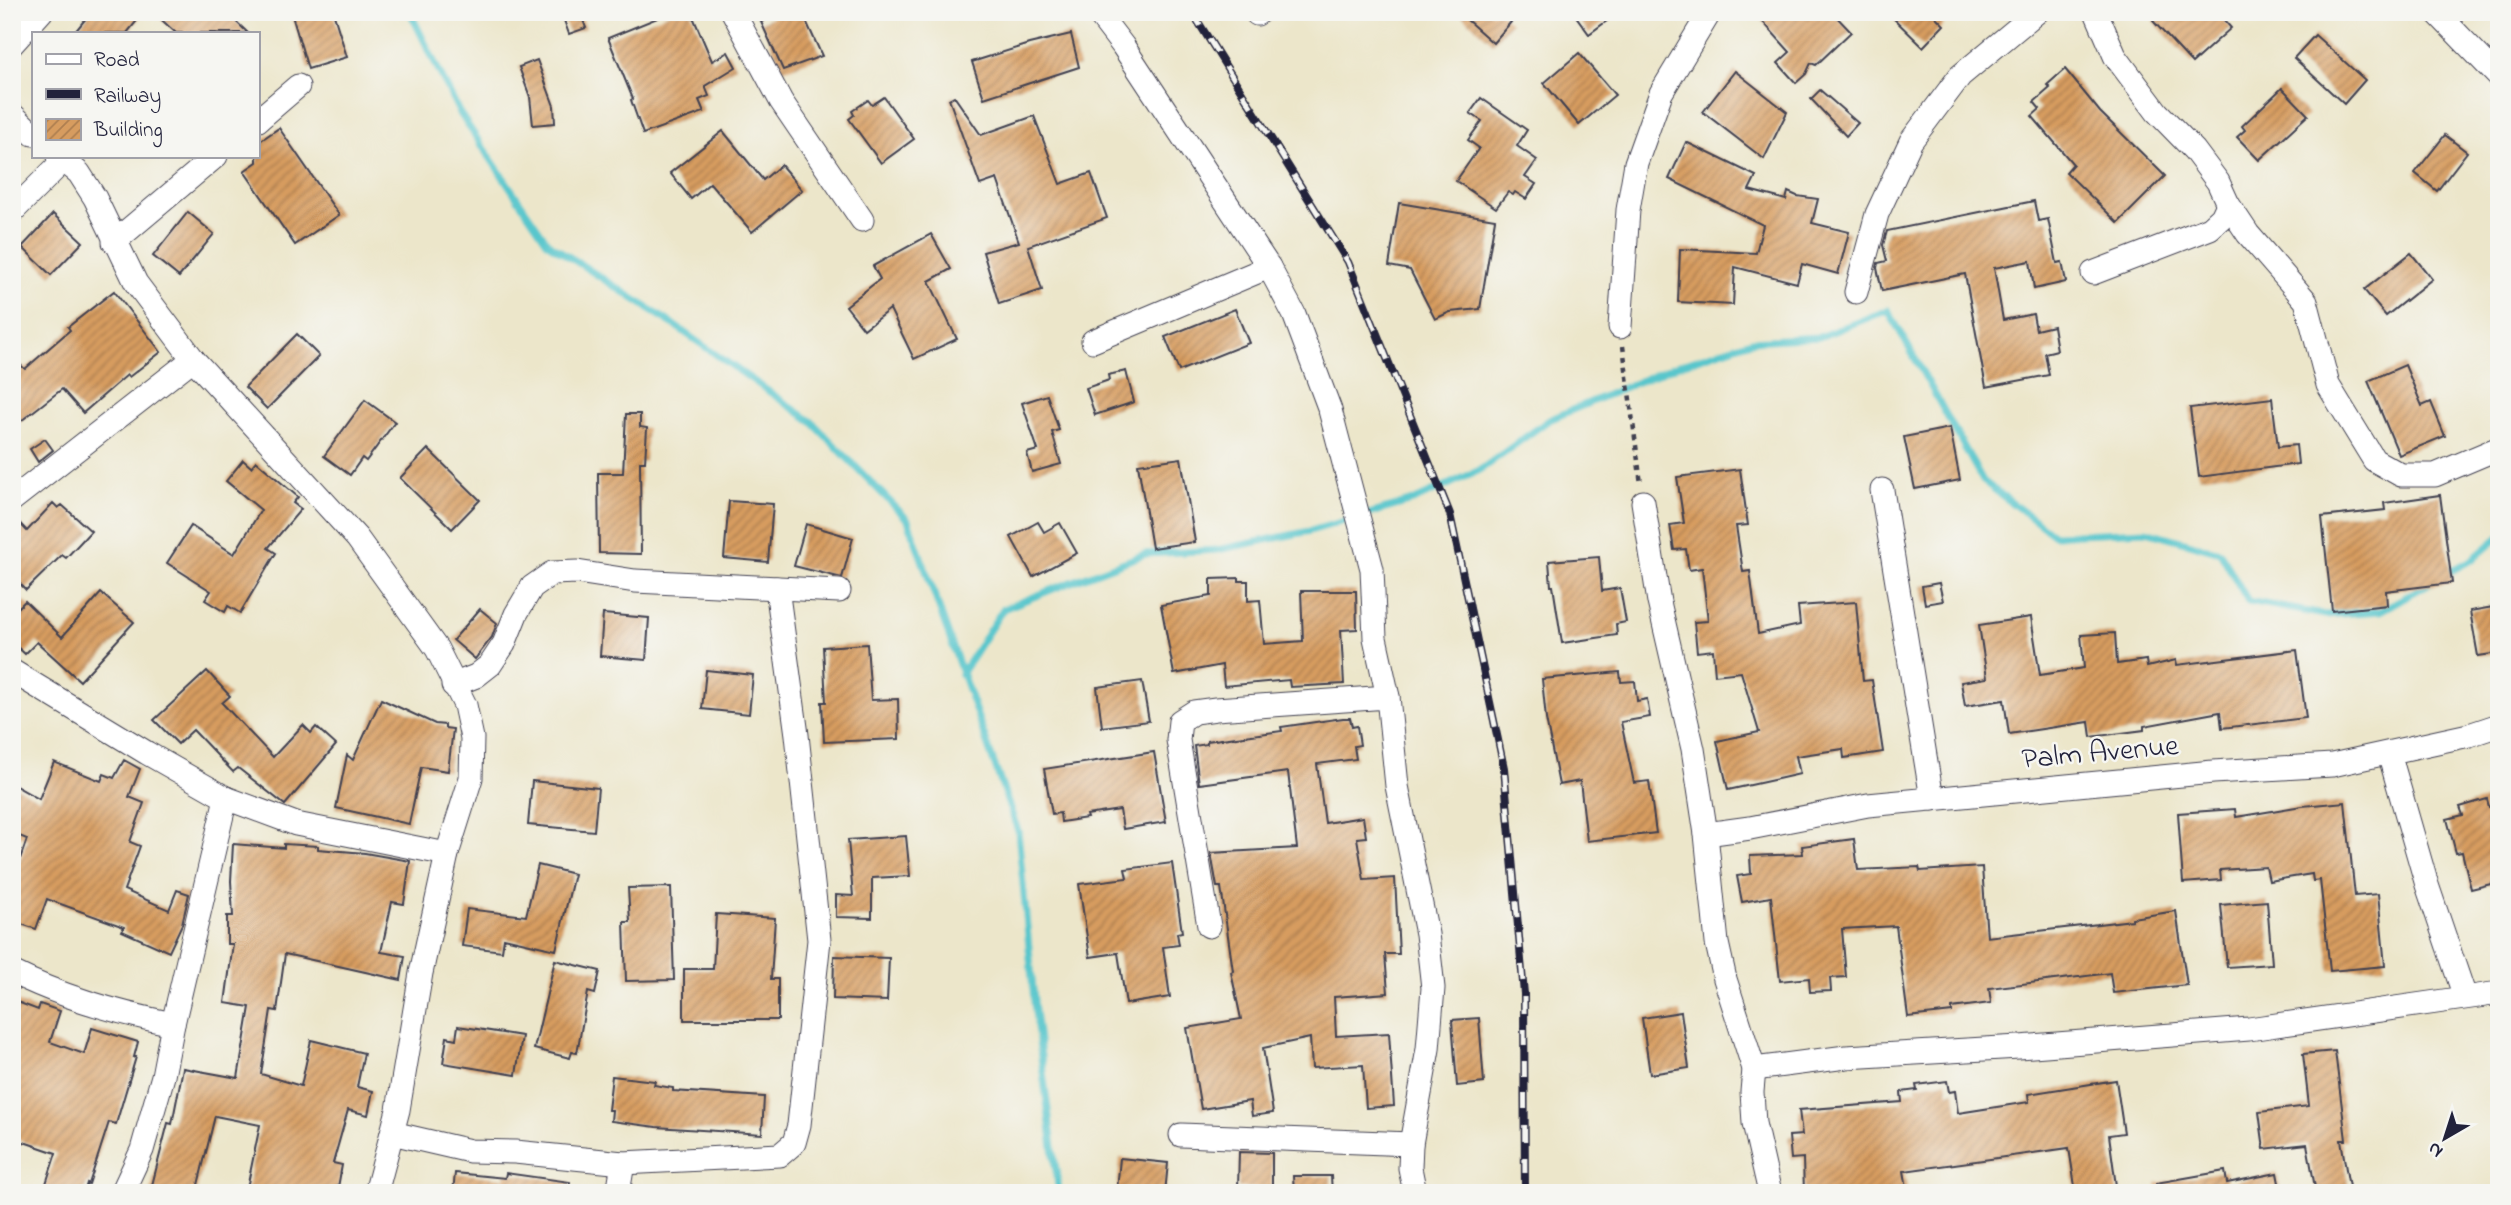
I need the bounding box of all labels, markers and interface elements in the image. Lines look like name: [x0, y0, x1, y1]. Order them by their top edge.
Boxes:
legend: [32, 32, 259, 158]
text: Road: [94, 46, 140, 76]
text: Railway: [94, 82, 161, 114]
text: Building: [93, 116, 163, 148]
street label: Palm Avenue: [2020, 725, 2181, 783]
north arrow: [2410, 1104, 2480, 1174]
text: N: [2422, 1135, 2449, 1164]

